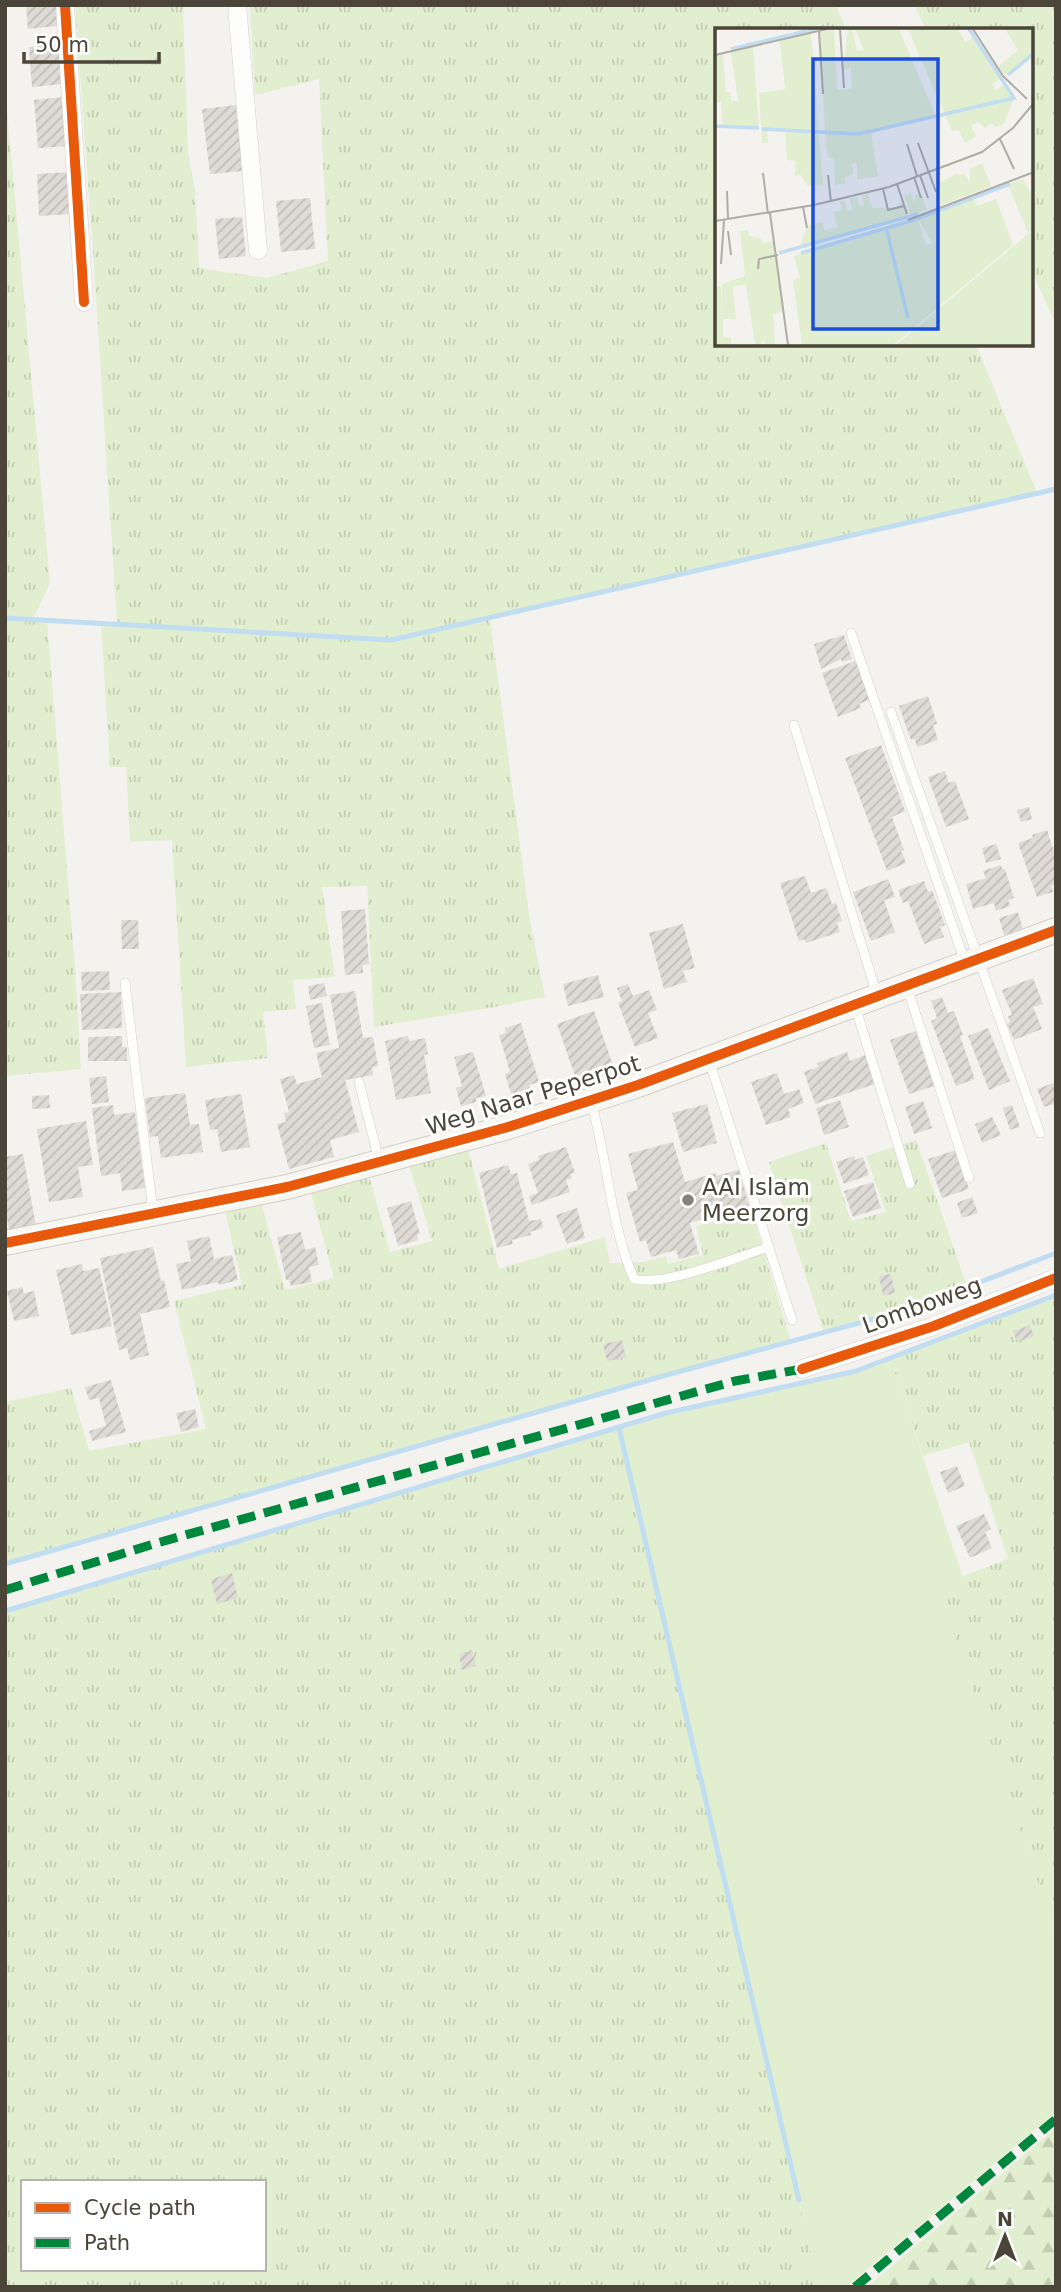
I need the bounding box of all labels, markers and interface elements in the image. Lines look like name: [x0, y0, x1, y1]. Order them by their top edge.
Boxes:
scale bar: [24, 21, 159, 65]
inset map: [715, 28, 1033, 346]
text: 50 m: [35, 33, 89, 57]
street label: Weg Naar Peperpot: [423, 1050, 643, 1140]
place label: AAI Islam Meerzorg: [702, 1174, 810, 1226]
marker: AAI Islam Meerzorg: [680, 1192, 696, 1208]
street label: Lomboweg: [859, 1271, 985, 1339]
legend: [21, 2180, 266, 2271]
text: Cycle path: [84, 2196, 196, 2220]
north arrow: [970, 2201, 1040, 2271]
text: N: [997, 2208, 1013, 2230]
text: Path: [84, 2231, 130, 2255]

